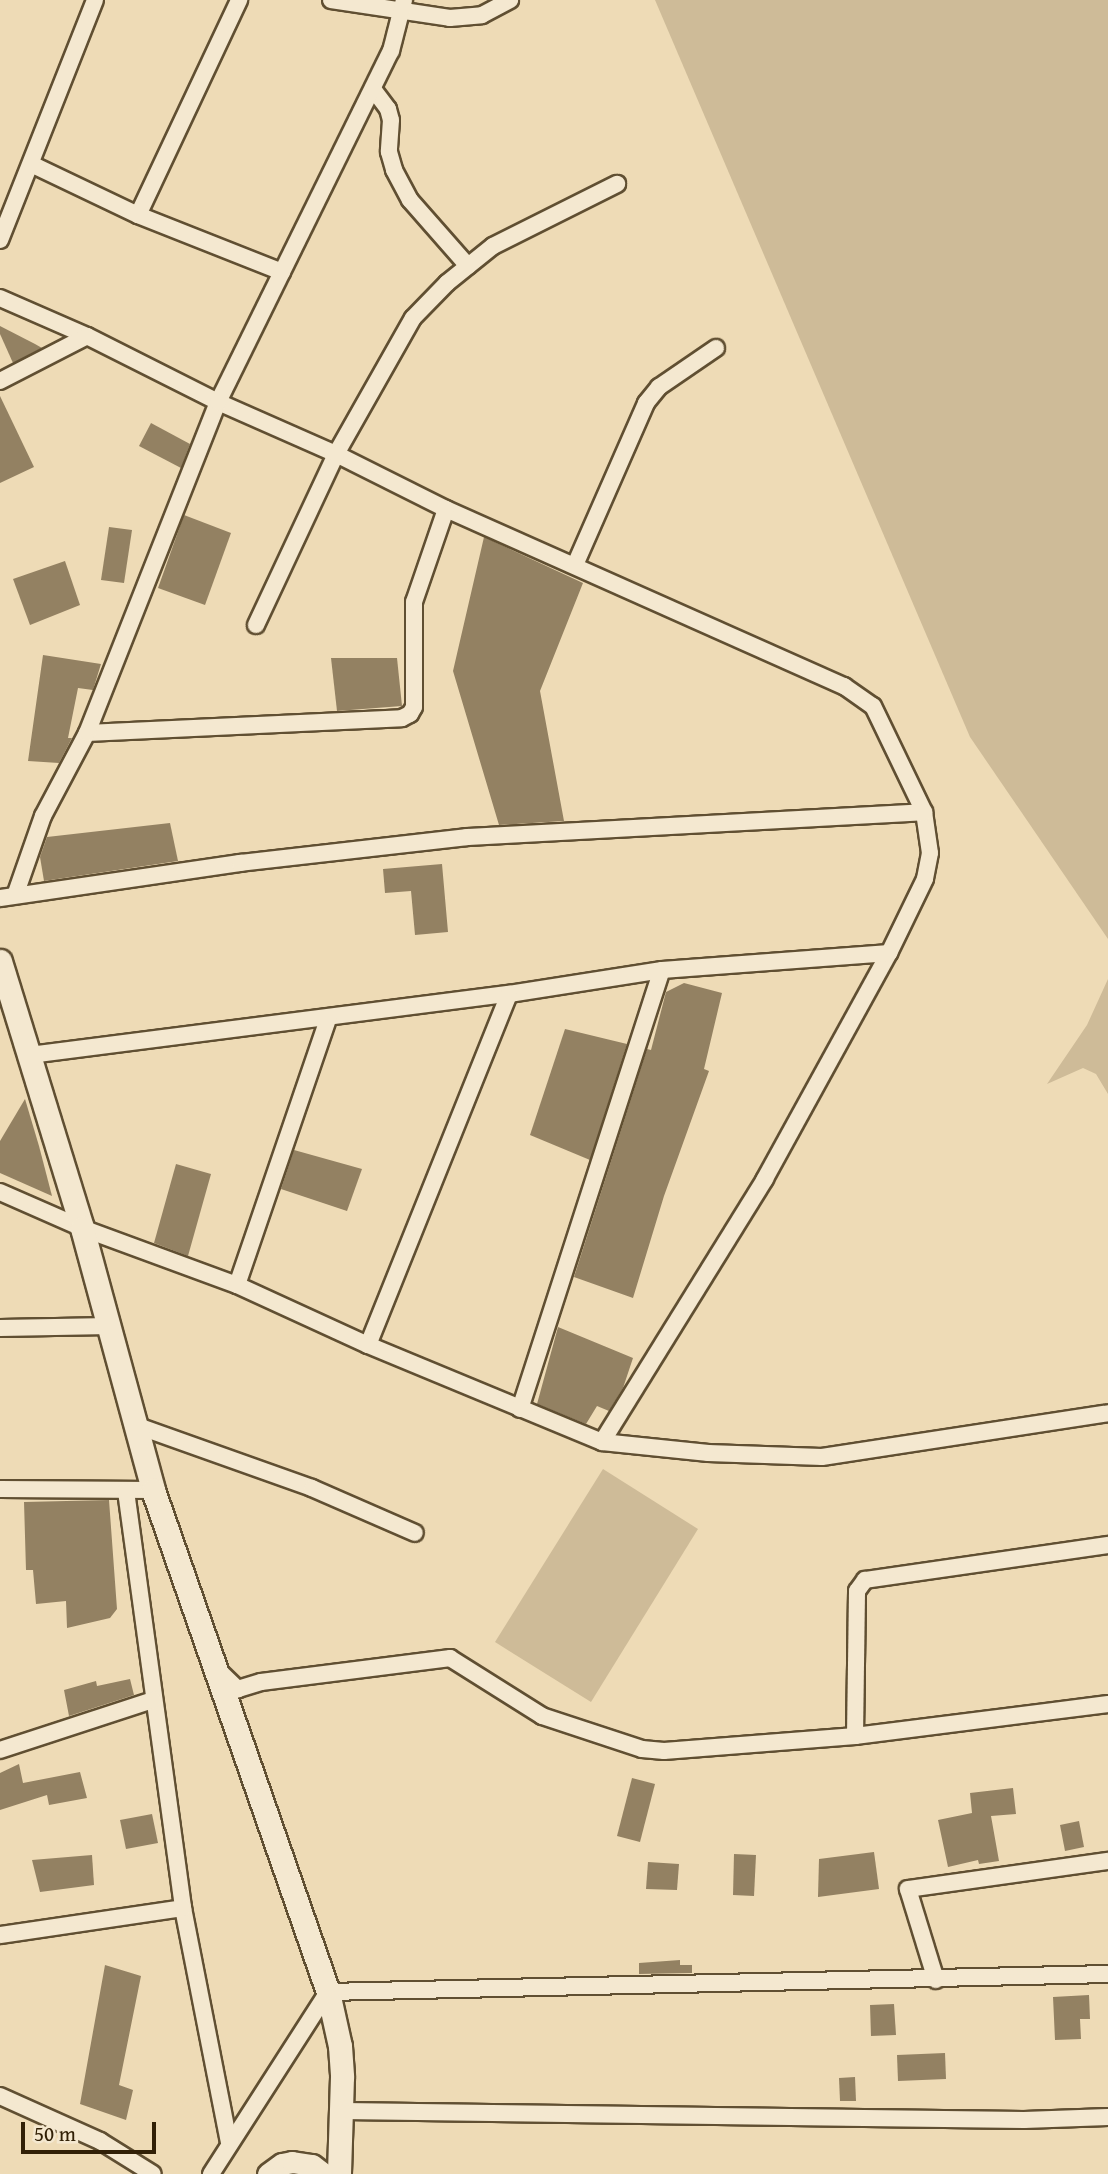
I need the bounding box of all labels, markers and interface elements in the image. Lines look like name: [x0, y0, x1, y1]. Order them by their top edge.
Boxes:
scale bar: [24, 2108, 159, 2152]
text: 50 m: [34, 2118, 76, 2149]

